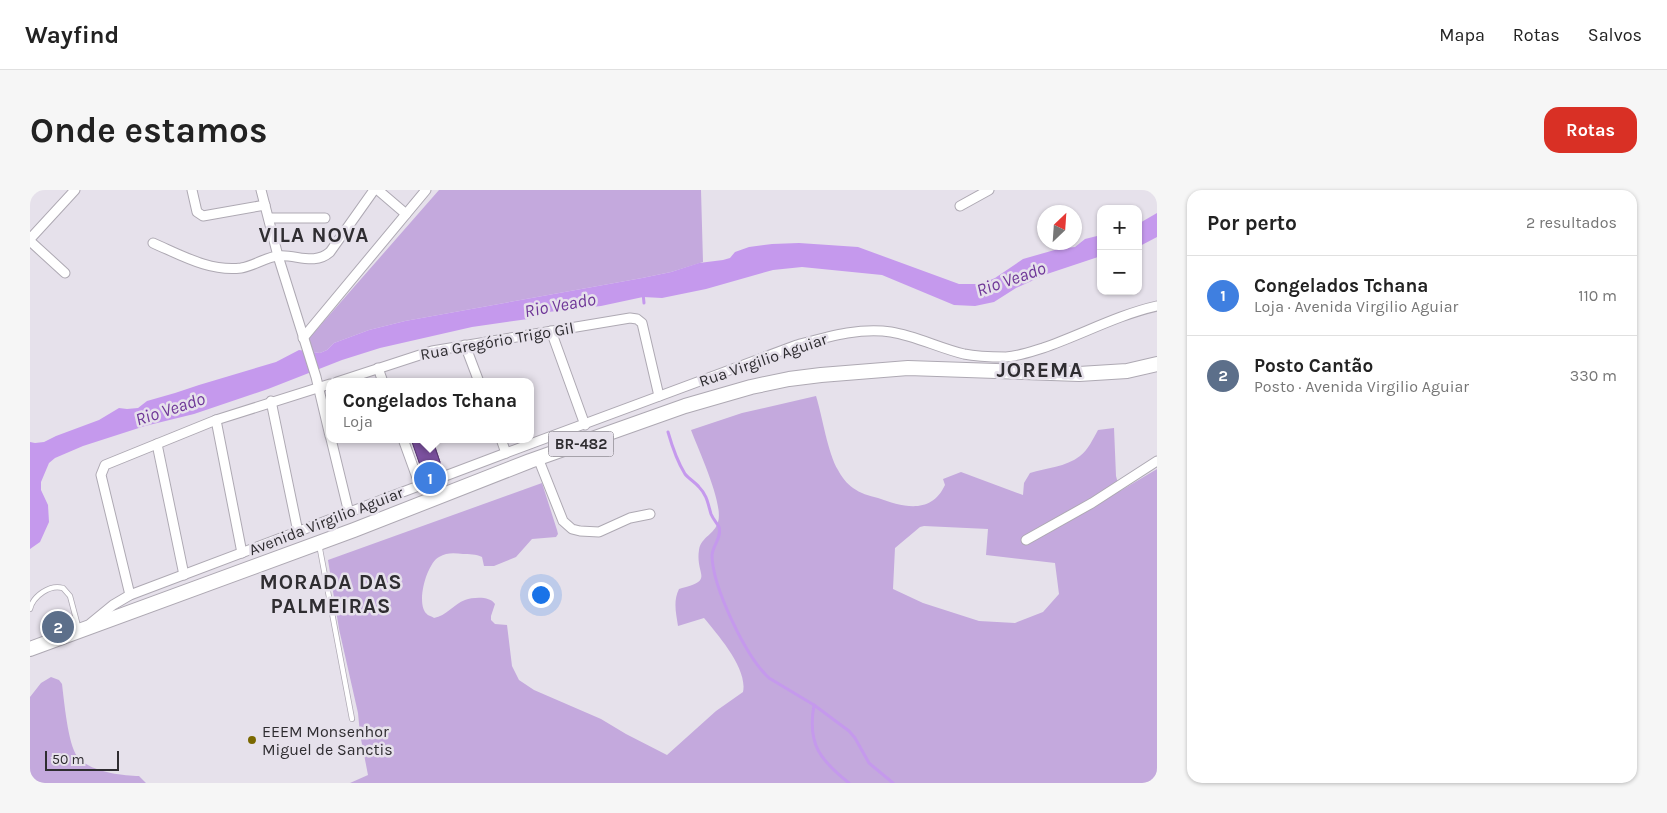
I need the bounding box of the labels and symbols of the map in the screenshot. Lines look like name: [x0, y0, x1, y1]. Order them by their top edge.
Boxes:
north arrow: [1037, 205, 1082, 250]
district label: VILA NOVA: [259, 223, 369, 247]
water label: Rio Veado: [973, 257, 1049, 301]
water label: Rio Veado: [523, 288, 597, 322]
street label: Rua Gregório Trigo Gil: [419, 318, 575, 364]
street label: Rua Virgilio Aguiar: [696, 329, 830, 391]
district label: JOREMA: [997, 358, 1083, 382]
water label: Rio Veado: [132, 387, 208, 431]
road number: BR-482: [548, 432, 614, 456]
pin: 1: [414, 459, 446, 497]
street label: Avenida Virgilio Aguiar: [246, 483, 406, 559]
district label: MORADA DAS PALMEIRAS: [259, 570, 403, 618]
your location: [528, 582, 554, 608]
pin: 2: [42, 608, 74, 646]
place label: EEEM Monsenhor Miguel de Sanctis: [262, 722, 393, 759]
marker: EEEM Monsenhor Miguel de Sanctis: [246, 734, 258, 746]
scale bar: [45, 748, 119, 771]

